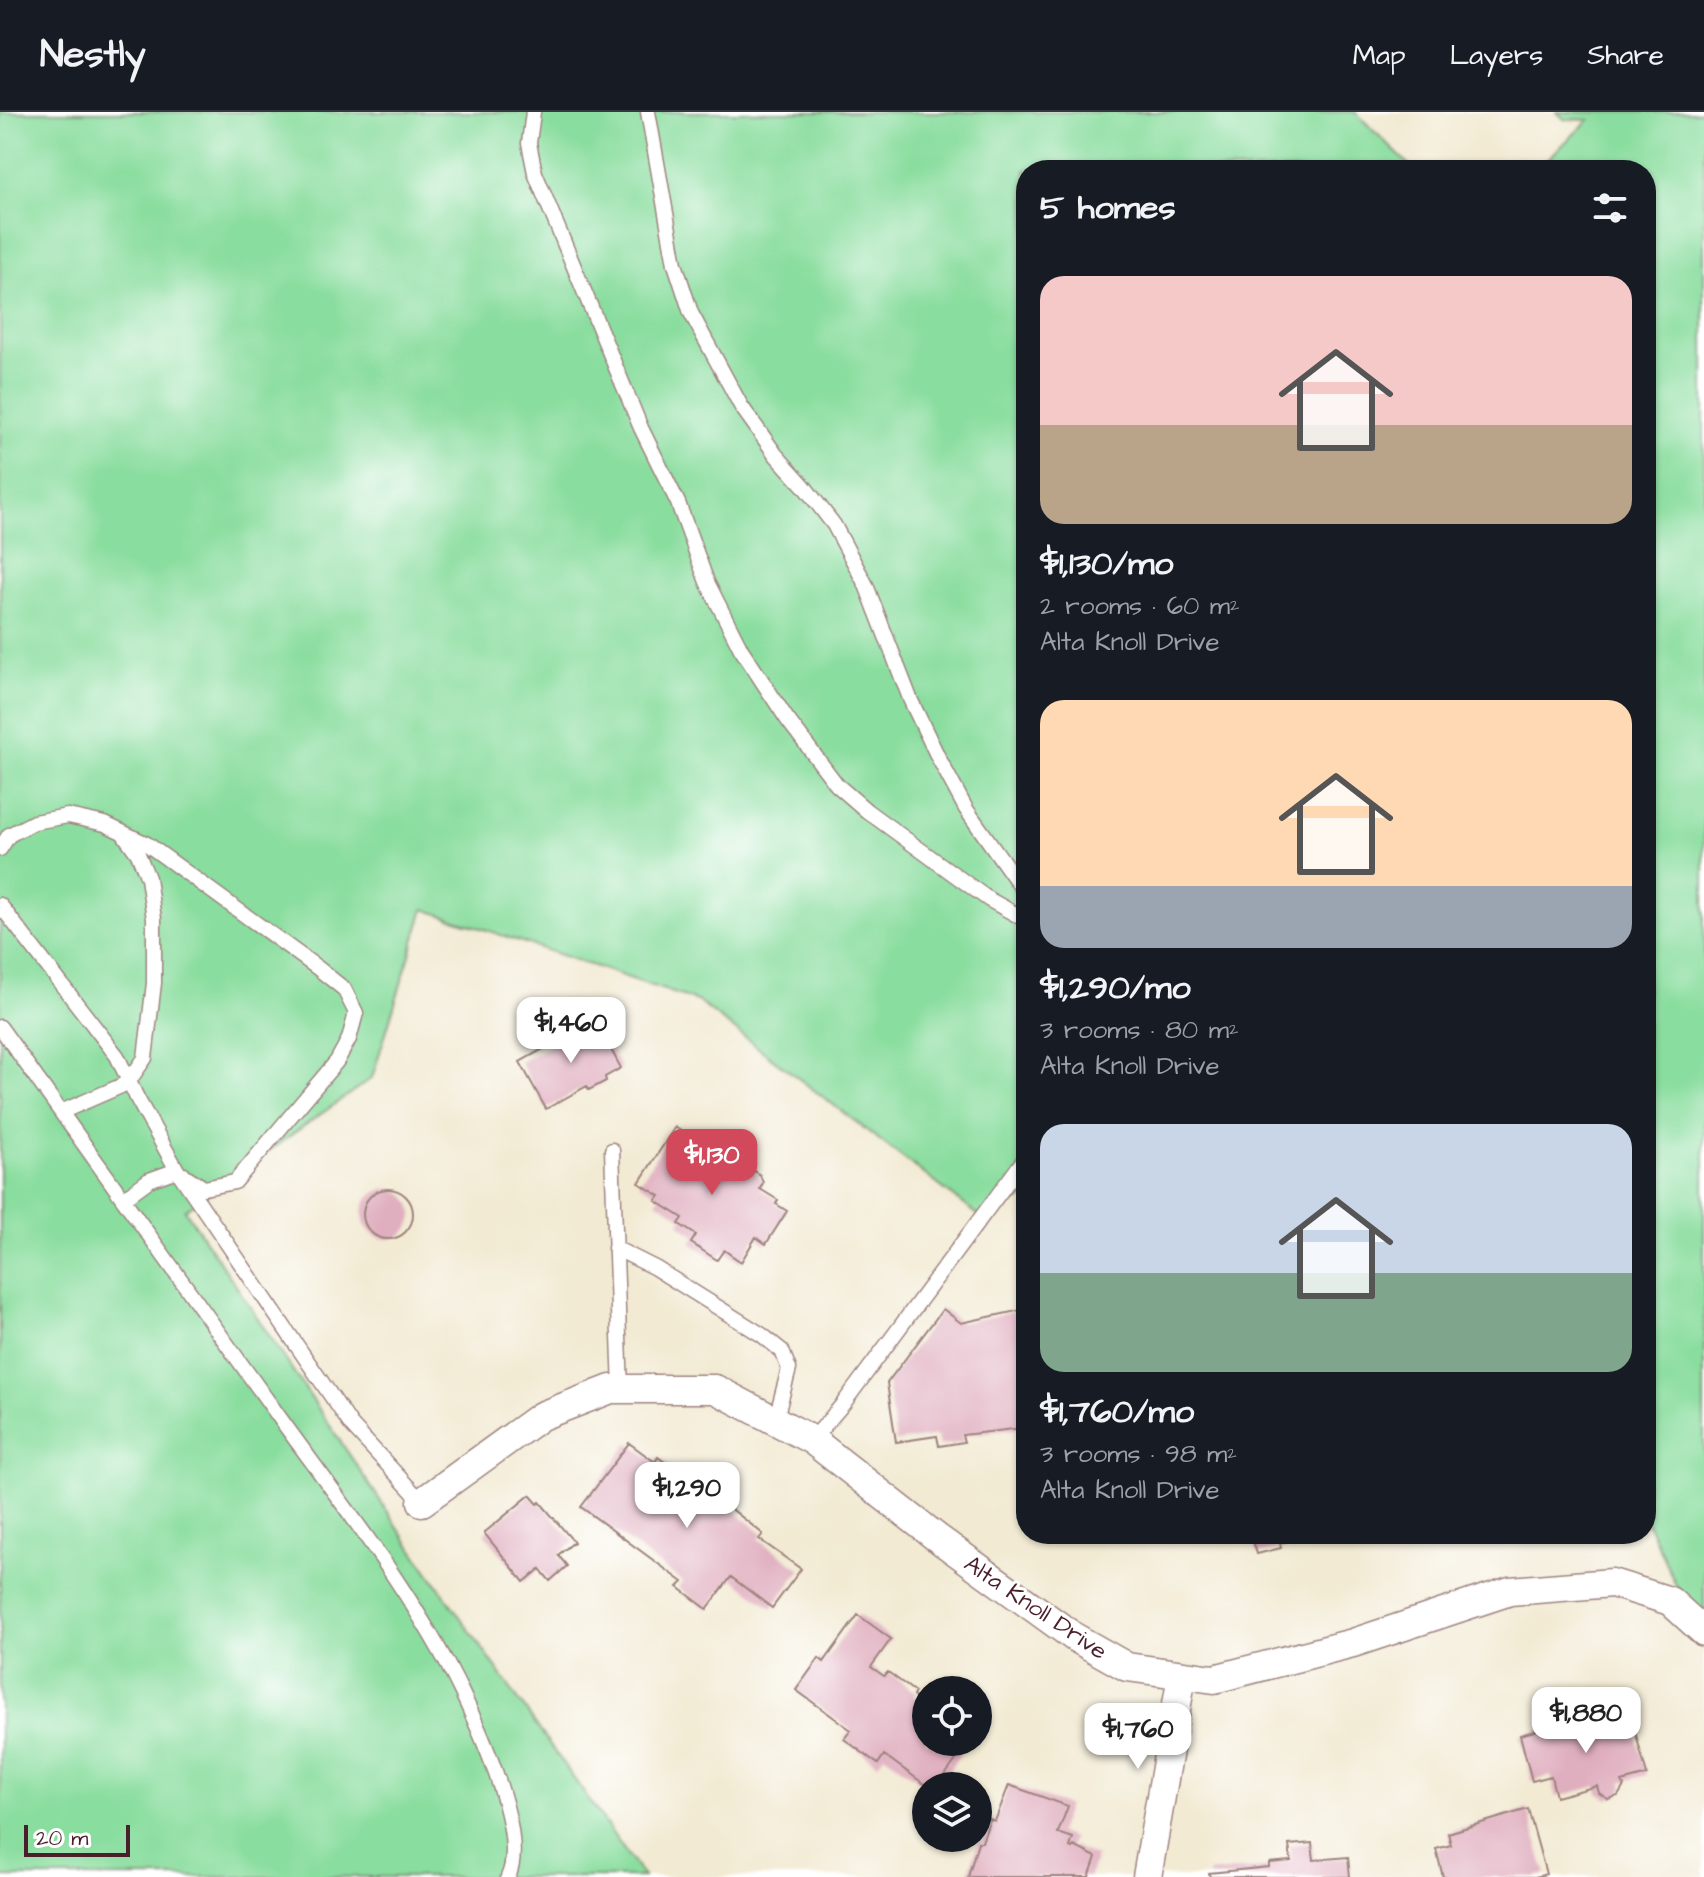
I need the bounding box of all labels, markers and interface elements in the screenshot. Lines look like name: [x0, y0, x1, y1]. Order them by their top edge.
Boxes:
text: Nestly: [40, 29, 146, 81]
text: Map: [1353, 36, 1406, 75]
text: Layers: [1450, 36, 1543, 75]
text: Share: [1587, 36, 1664, 75]
text: 5 homes: [1040, 184, 1176, 232]
icon: filters: [1588, 186, 1632, 230]
icon: home: [1264, 328, 1408, 472]
text: $1,130/mo: [1040, 540, 1173, 588]
text: 2 rooms · 60 m²: [1040, 588, 1240, 624]
text: Alta Knoll Drive: [1040, 624, 1220, 660]
icon: home: [1264, 752, 1408, 896]
text: $1,290/mo: [1040, 964, 1191, 1012]
pin: $1,460: [506, 997, 636, 1065]
text: $1,460: [535, 1005, 607, 1041]
text: 3 rooms · 80 m²: [1040, 1012, 1239, 1048]
text: Alta Knoll Drive: [1040, 1048, 1220, 1084]
pin: $1,130: [647, 1129, 777, 1197]
text: $1,130: [684, 1137, 740, 1173]
icon: home: [1264, 1176, 1408, 1320]
text: $1,760/mo: [1040, 1388, 1194, 1436]
text: 3 rooms · 98 m²: [1040, 1436, 1237, 1472]
pin: $1,290: [622, 1462, 752, 1530]
text: $1,290: [653, 1470, 721, 1506]
text: Alta Knoll Drive: [1040, 1472, 1220, 1508]
street label: Alta Knoll Drive: [957, 1547, 1114, 1668]
map controls: [912, 1676, 992, 1852]
button: locate: [912, 1676, 992, 1756]
pin: $1,880: [1521, 1687, 1651, 1755]
text: $1,880: [1550, 1695, 1622, 1731]
pin: $1,760: [1073, 1703, 1203, 1771]
text: $1,760: [1102, 1711, 1174, 1747]
button: layers: [912, 1772, 992, 1852]
scale bar: [24, 1821, 130, 1857]
text: 20 m: [36, 1823, 88, 1854]

